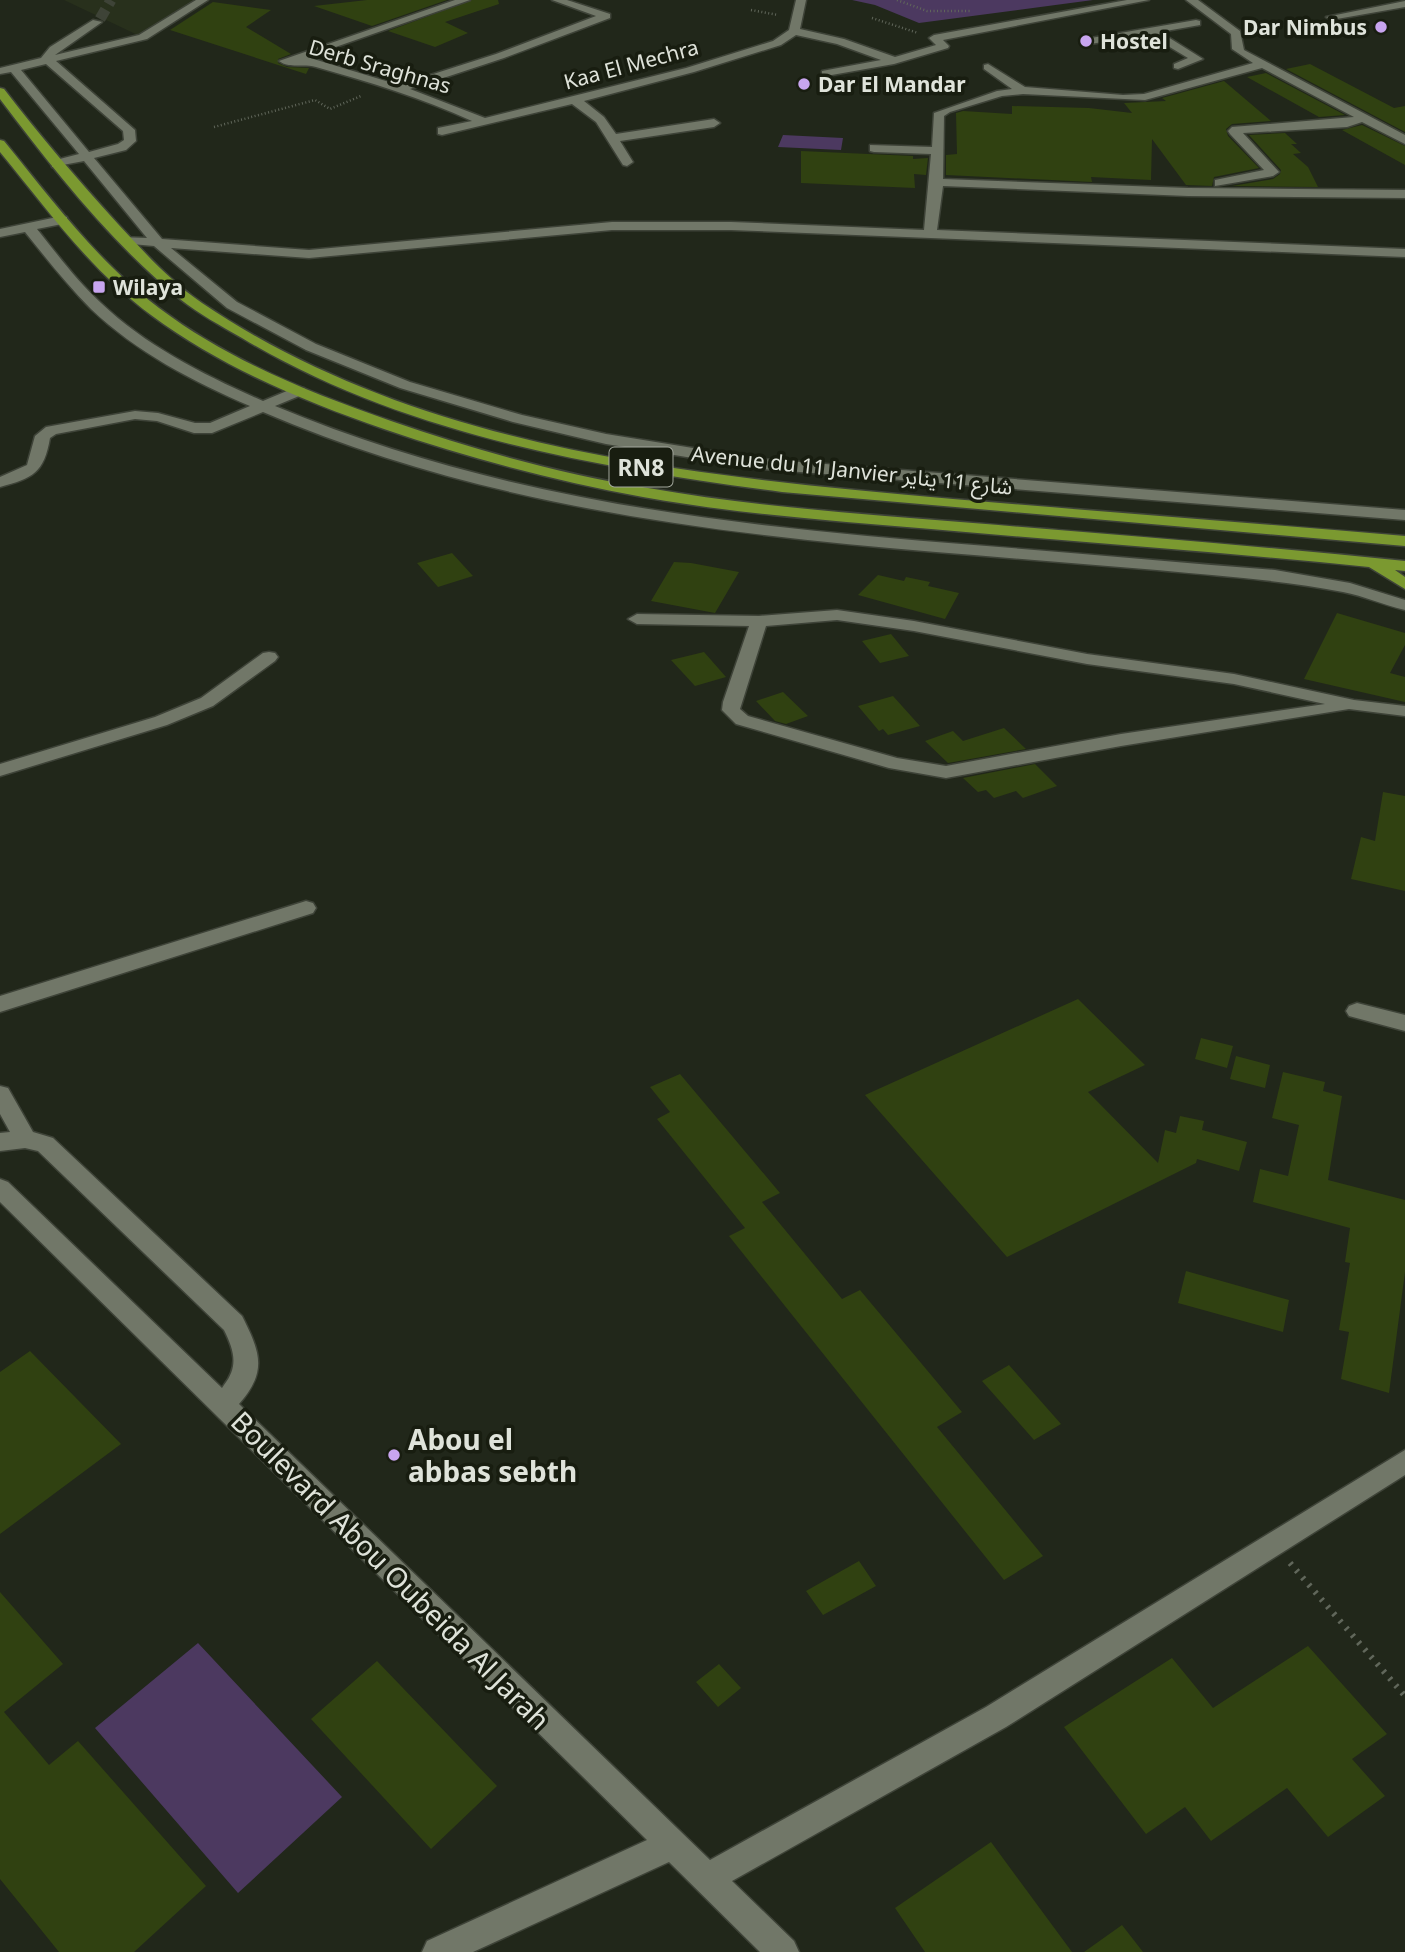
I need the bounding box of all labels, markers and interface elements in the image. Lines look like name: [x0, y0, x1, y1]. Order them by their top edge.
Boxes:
place label: Dar Nimbus: [1243, 13, 1367, 41]
marker: Dar Nimbus: [1373, 19, 1389, 35]
place label: Hostel: [1100, 27, 1168, 55]
street label: Derb Sraghnas: [306, 32, 454, 100]
street label: Kaa El Mechra: [560, 33, 702, 95]
marker: Hostel: [1078, 33, 1094, 49]
place label: Dar El Mandar: [818, 70, 966, 98]
marker: Dar El Mandar: [796, 76, 812, 92]
place label: Wilaya: [113, 273, 183, 301]
marker: Wilaya: [91, 279, 107, 295]
street label: Avenue du 11 Janvier شارع 11 يناير: [690, 439, 1014, 503]
road number: RN8: [610, 447, 672, 486]
street label: Boulevard Abou Oubeida Al Jarah: [223, 1402, 559, 1738]
place label: Abou el abbas sebth: [408, 1420, 577, 1490]
marker: Abou el abbas sebth: [386, 1447, 402, 1463]

